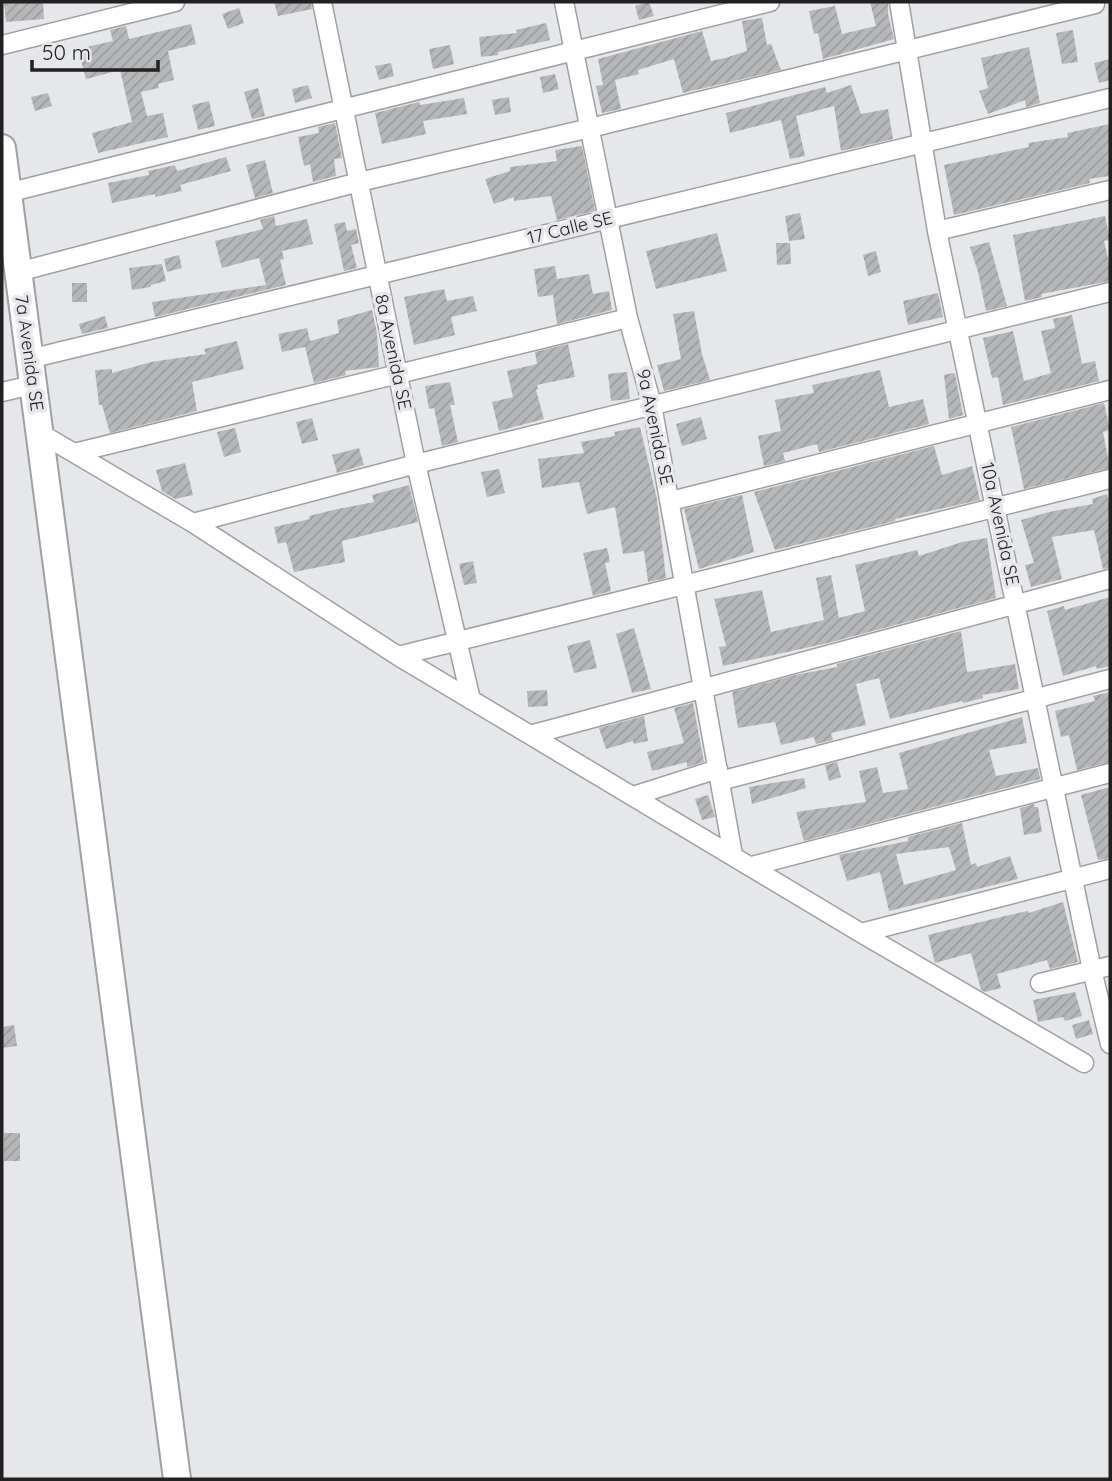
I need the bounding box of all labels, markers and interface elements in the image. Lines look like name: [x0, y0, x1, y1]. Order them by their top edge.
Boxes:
scale bar: [32, 28, 158, 72]
text: 50 m: [42, 39, 91, 65]
street label: 17 Calle SE: [525, 206, 615, 249]
street label: 8a Avenida SE: [370, 292, 417, 412]
street label: 7a Avenida SE: [10, 293, 49, 413]
street label: 9a Avenida SE: [632, 367, 679, 487]
street label: 10a Avenida SE: [976, 460, 1025, 588]

